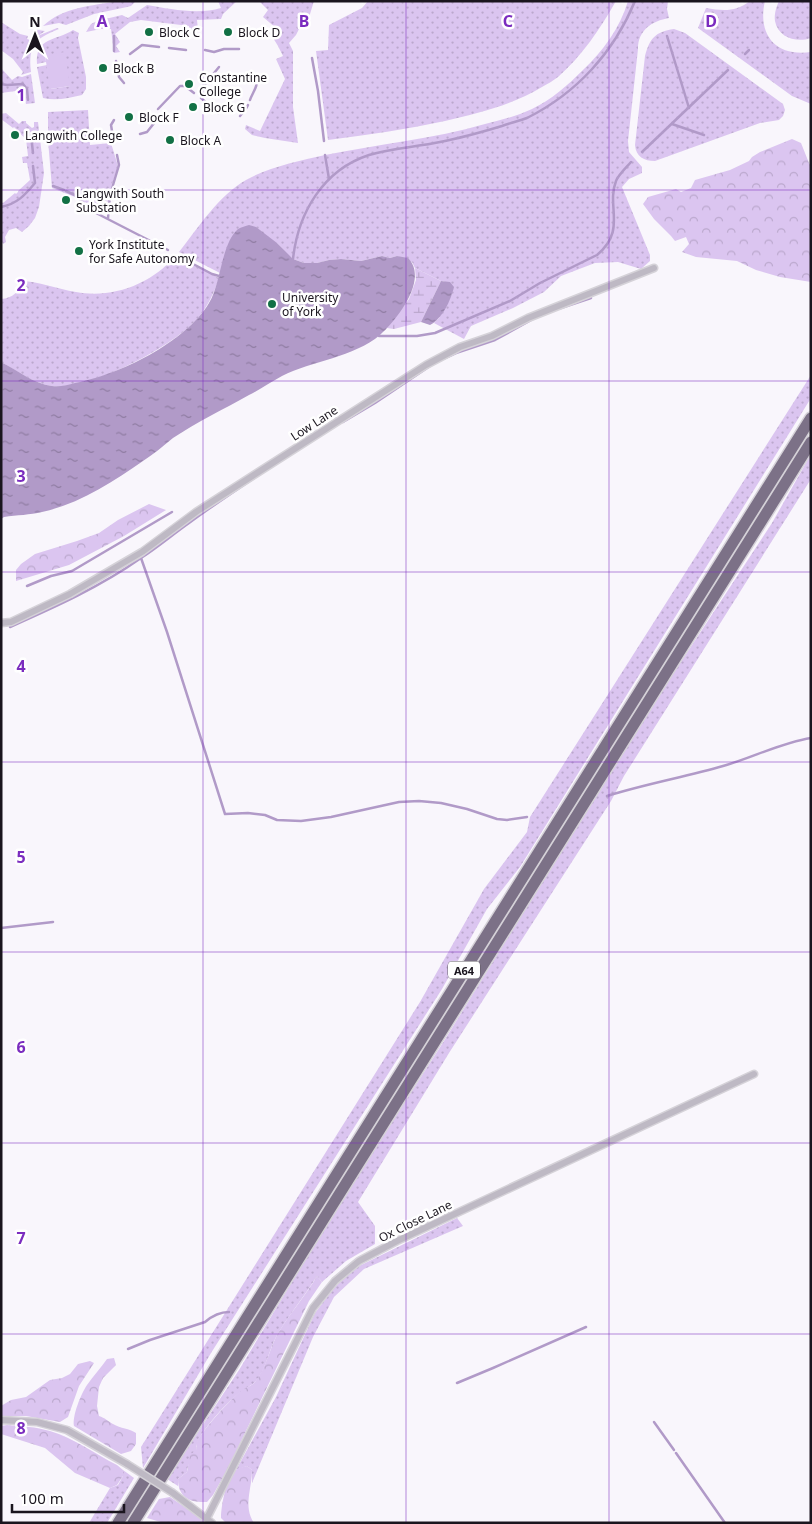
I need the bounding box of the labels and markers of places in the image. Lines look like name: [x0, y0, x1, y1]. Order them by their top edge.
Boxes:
place label: Block C: [159, 24, 200, 41]
place label: Block D: [238, 24, 280, 41]
marker: Block C: [143, 26, 155, 38]
marker: Block D: [222, 26, 234, 38]
place label: Block B: [113, 60, 154, 77]
marker: Block B: [97, 62, 109, 74]
place label: Constantine College: [199, 69, 267, 100]
marker: Constantine College: [183, 78, 195, 90]
place label: Block G: [203, 99, 245, 116]
marker: Block G: [187, 101, 199, 113]
place label: Block F: [139, 109, 179, 126]
marker: Block F: [123, 111, 135, 123]
place label: Langwith College: [25, 127, 122, 144]
marker: Langwith College: [9, 129, 21, 141]
place label: Block A: [180, 132, 221, 149]
marker: Block A: [164, 134, 176, 146]
place label: Langwith South Substation: [76, 185, 164, 216]
marker: Langwith South Substation: [60, 194, 72, 206]
place label: York Institute for Safe Autonomy: [89, 236, 195, 267]
marker: York Institute for Safe Autonomy: [73, 245, 85, 257]
place label: University of York: [282, 289, 339, 320]
marker: University of York: [266, 298, 278, 310]

